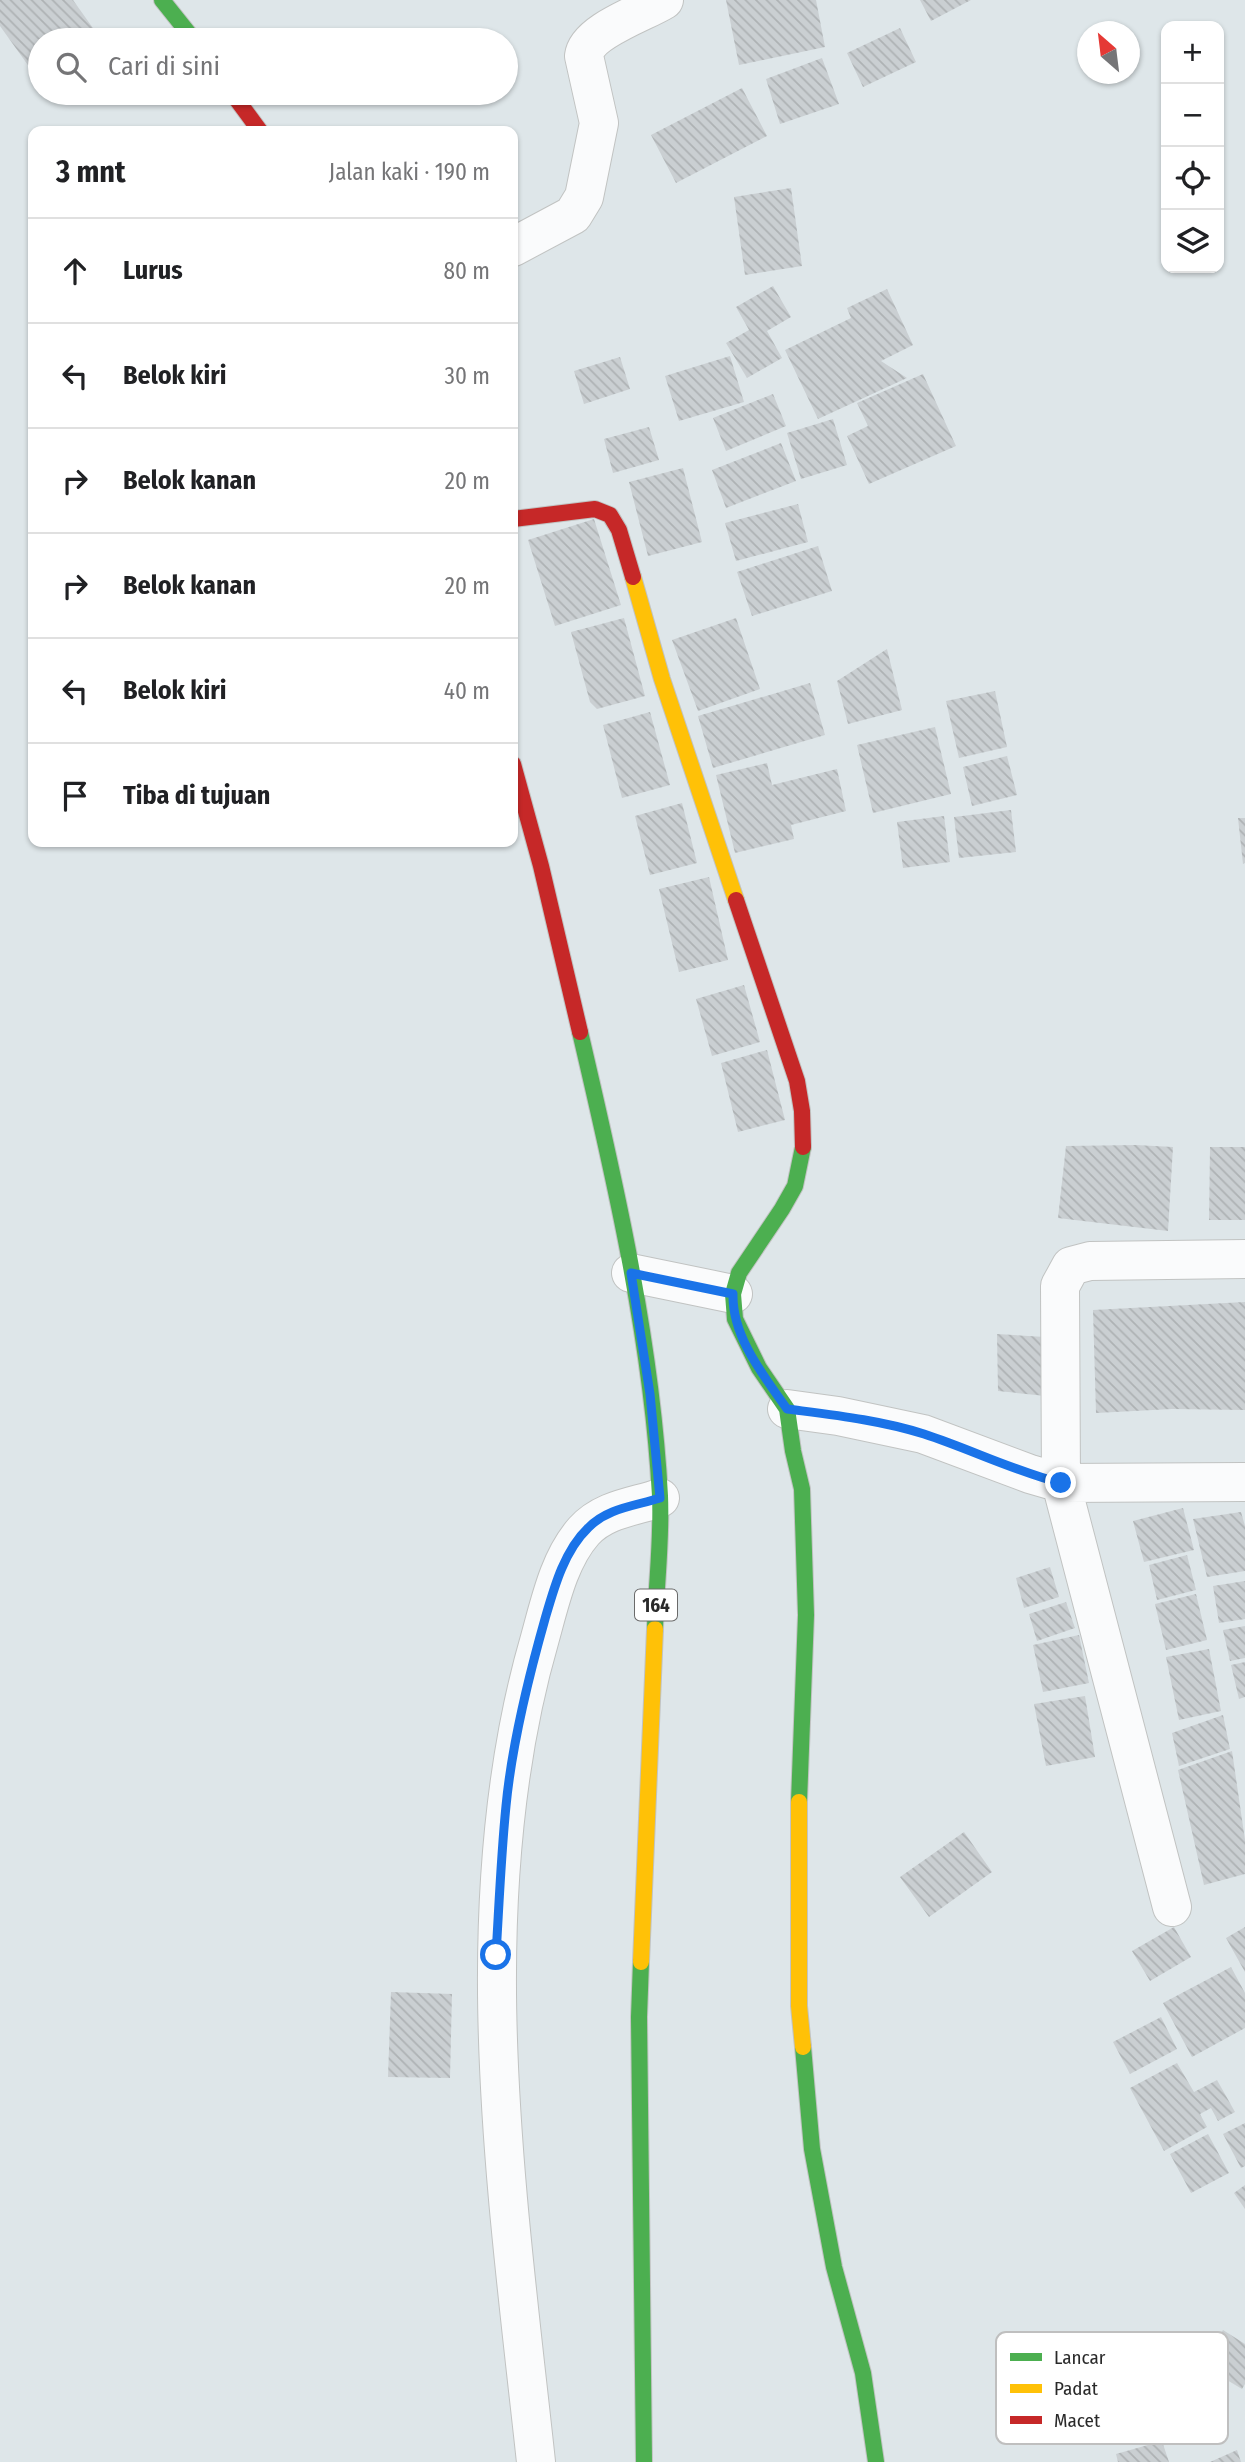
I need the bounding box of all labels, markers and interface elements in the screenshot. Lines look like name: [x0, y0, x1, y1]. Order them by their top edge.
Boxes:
north arrow: [1077, 21, 1140, 84]
map controls: [1161, 21, 1224, 273]
button: +: [1161, 21, 1224, 84]
search box: [28, 28, 518, 105]
icon: search: [52, 48, 90, 86]
text: Cari di sini: [108, 51, 220, 82]
button: −: [1161, 84, 1224, 147]
button: locate: [1161, 147, 1224, 210]
text: 3 mnt: [56, 154, 126, 190]
text: Jalan kaki · 190 m: [329, 158, 490, 186]
button: layers: [1161, 210, 1224, 273]
icon: ahead: [56, 252, 94, 290]
text: Lurus: [123, 255, 183, 286]
text: 80 m: [443, 257, 490, 285]
icon: left: [56, 357, 94, 395]
text: Belok kiri: [123, 360, 226, 391]
text: 30 m: [445, 362, 490, 390]
icon: right: [56, 462, 94, 500]
text: Belok kanan: [123, 465, 256, 496]
text: 20 m: [445, 467, 490, 495]
icon: right: [56, 567, 94, 605]
text: Belok kanan: [123, 570, 256, 601]
text: 20 m: [445, 572, 490, 600]
icon: left: [56, 672, 94, 710]
text: Belok kiri: [123, 675, 226, 706]
text: 40 m: [444, 677, 490, 705]
icon: arrive: [56, 777, 94, 815]
text: Tiba di tujuan: [123, 780, 270, 811]
route end: [1045, 1467, 1076, 1498]
road number: 164: [635, 1590, 677, 1620]
route start: [480, 1939, 511, 1970]
legend: [996, 2332, 1228, 2444]
text: Lancar: [1054, 2346, 1106, 2369]
text: Padat: [1054, 2377, 1099, 2400]
text: Macet: [1054, 2409, 1101, 2432]

